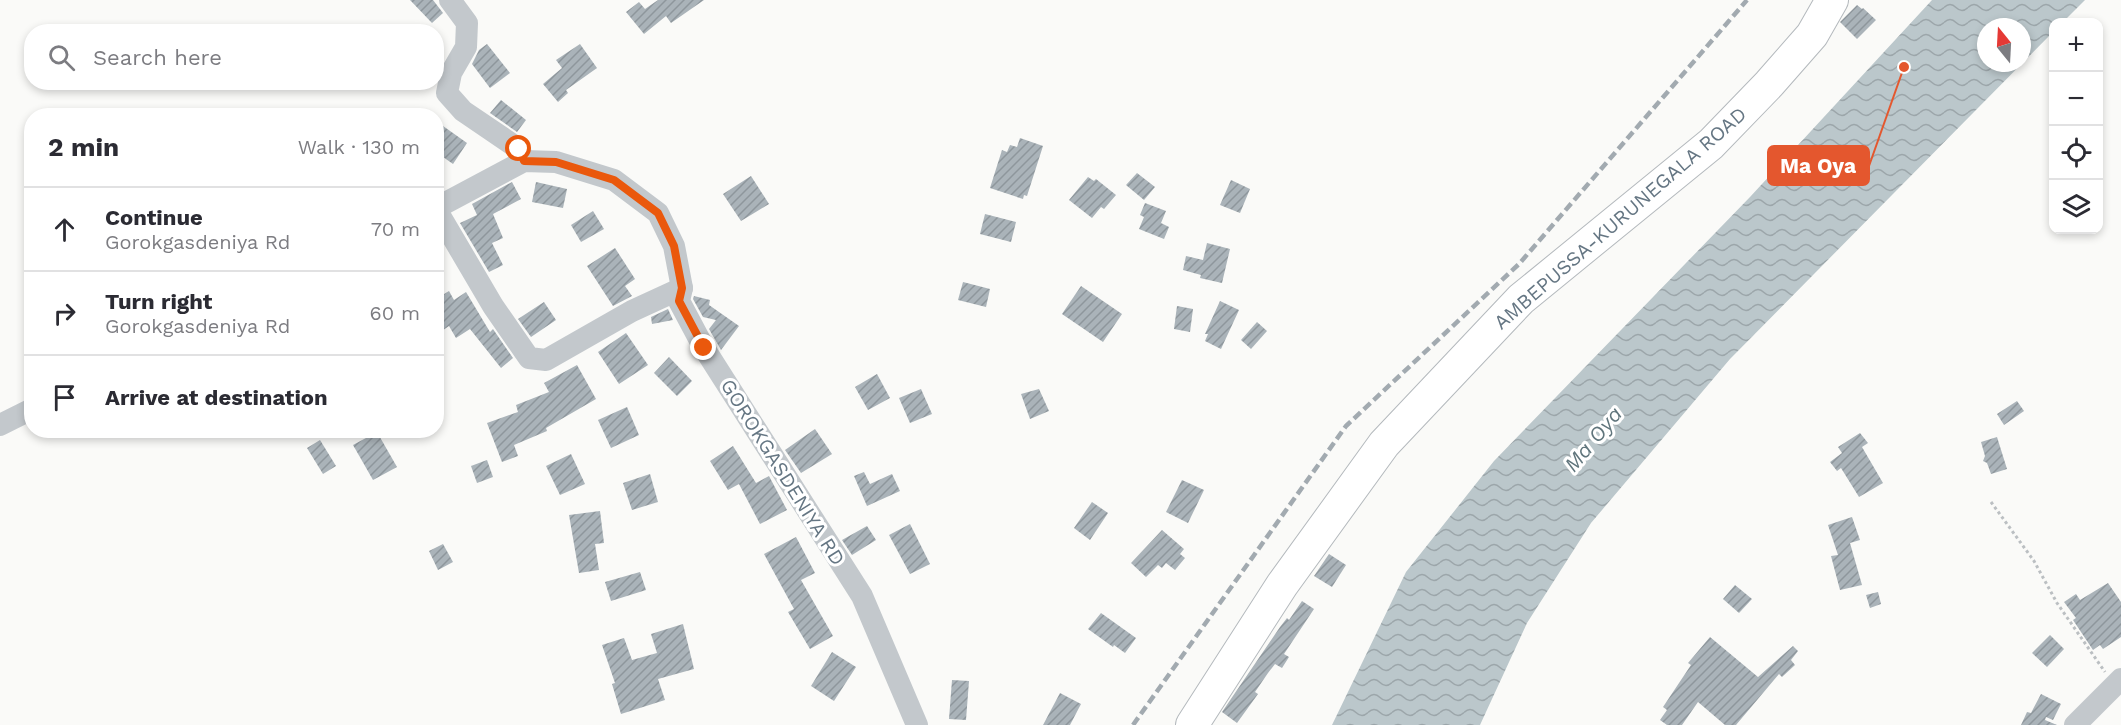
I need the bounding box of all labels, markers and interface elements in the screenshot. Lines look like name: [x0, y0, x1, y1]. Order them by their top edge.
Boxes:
north arrow: [1977, 18, 2031, 72]
map controls: [2049, 18, 2103, 234]
button: +: [2049, 18, 2103, 72]
search box: [24, 24, 444, 90]
icon: search: [45, 41, 78, 74]
text: Search here: [93, 45, 222, 70]
button: −: [2049, 72, 2103, 126]
street label: AMBEPUSSA-KURUNEGALA ROAD: [1489, 102, 1751, 334]
button: locate: [2049, 126, 2103, 180]
text: 2 min: [48, 132, 119, 162]
text: Walk · 130 m: [298, 135, 420, 159]
route start: [505, 135, 531, 161]
callout: Ma Oya: [1768, 146, 1869, 185]
text: Ma Oya: [1780, 153, 1857, 178]
button: layers: [2049, 180, 2103, 234]
text: Continue: [105, 205, 203, 230]
icon: ahead: [48, 213, 81, 246]
text: 70 m: [371, 217, 420, 241]
text: Gorokgasdeniya Rd: [105, 230, 290, 254]
text: Turn right: [105, 289, 212, 314]
icon: right: [48, 297, 81, 330]
text: 60 m: [370, 301, 420, 325]
text: Gorokgasdeniya Rd: [105, 314, 290, 338]
route end: [690, 334, 716, 360]
street label: GOROKGASDENIYA RD: [716, 374, 850, 570]
icon: arrive: [48, 381, 81, 414]
text: Arrive at destination: [105, 385, 328, 410]
water label: Ma Oya: [1559, 402, 1627, 476]

